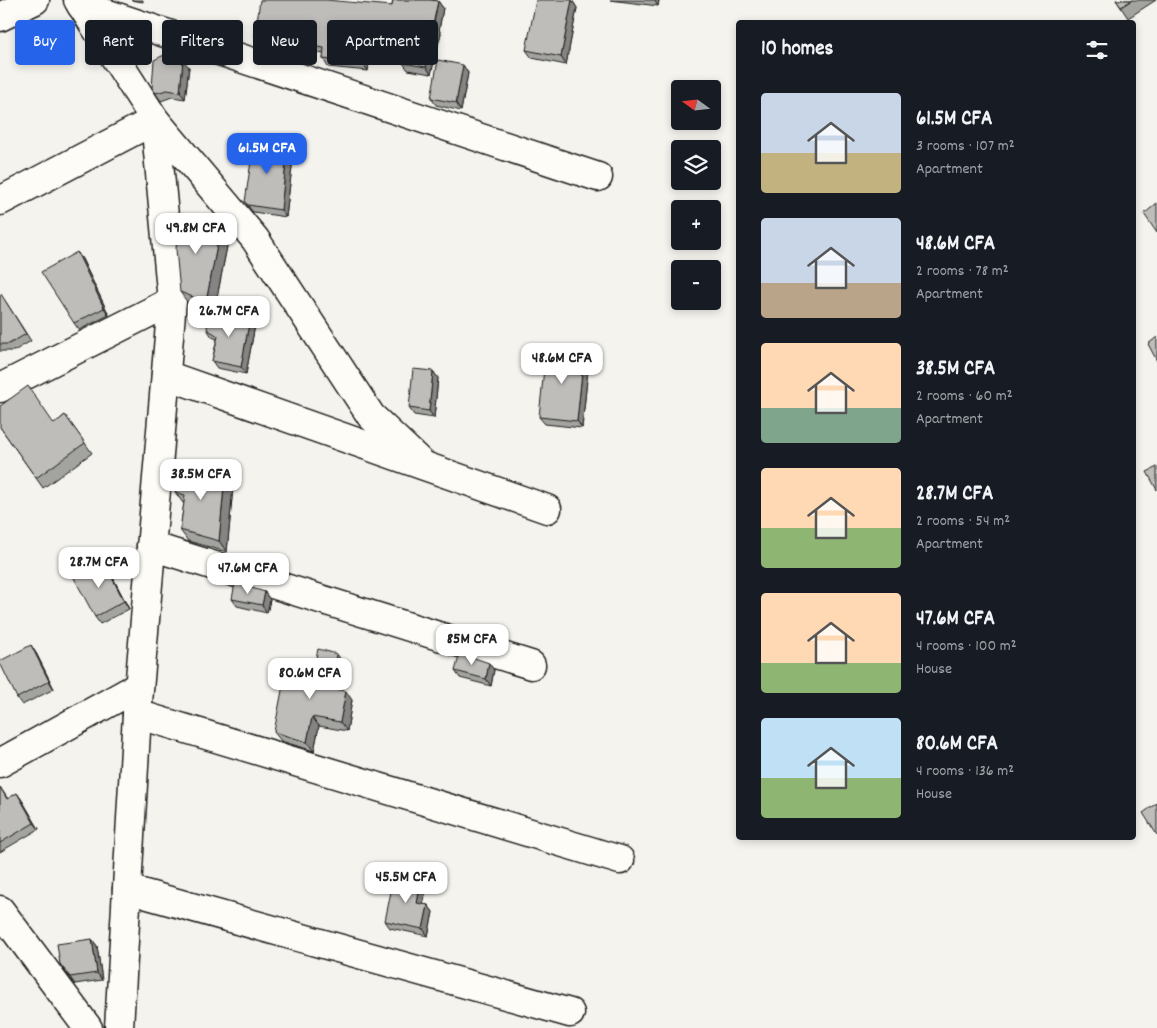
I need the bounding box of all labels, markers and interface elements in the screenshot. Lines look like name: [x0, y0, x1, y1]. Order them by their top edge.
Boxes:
chip: Buy: [15, 20, 75, 65]
chip: Rent: [85, 20, 152, 65]
chip: Filters: [162, 20, 243, 65]
chip: New: [253, 20, 317, 65]
chip: Apartment: [327, 20, 438, 65]
text: 10 homes: [761, 35, 833, 65]
icon: filters: [1083, 36, 1111, 64]
north arrow: [671, 80, 721, 130]
map controls: [671, 80, 721, 310]
text: 61.5M CFA: [916, 105, 992, 135]
icon: home: [801, 113, 861, 173]
pin: 61.5M CFA: [210, 132, 324, 175]
text: 3 rooms · 107 m²: [916, 135, 1015, 158]
text: 61.5M CFA: [238, 137, 296, 160]
button: layers: [671, 140, 721, 190]
text: Apartment: [916, 158, 983, 181]
button: +: [671, 200, 721, 250]
pin: 49.8M CFA: [139, 212, 253, 255]
text: 49.8M CFA: [166, 217, 226, 240]
text: 48.6M CFA: [916, 230, 995, 260]
icon: home: [801, 238, 861, 298]
button: −: [671, 260, 721, 310]
text: 2 rooms · 78 m²: [916, 260, 1009, 283]
text: Apartment: [916, 283, 983, 306]
pin: 26.7M CFA: [172, 296, 286, 338]
text: 26.7M CFA: [199, 300, 259, 323]
pin: 48.6M CFA: [505, 342, 619, 385]
text: 48.6M CFA: [532, 347, 592, 370]
text: 38.5M CFA: [916, 355, 995, 385]
icon: home: [801, 363, 861, 423]
text: 2 rooms · 60 m²: [916, 385, 1013, 408]
text: Apartment: [916, 408, 983, 431]
pin: 38.5M CFA: [144, 458, 258, 501]
text: 38.5M CFA: [171, 463, 231, 486]
text: 28.7M CFA: [916, 480, 993, 510]
icon: home: [801, 488, 861, 548]
text: 2 rooms · 54 m²: [916, 510, 1010, 533]
text: Apartment: [916, 533, 983, 556]
pin: 28.7M CFA: [42, 546, 156, 589]
text: 28.7M CFA: [69, 551, 129, 574]
pin: 47.6M CFA: [191, 552, 305, 595]
text: 47.6M CFA: [218, 557, 278, 580]
text: 47.6M CFA: [916, 605, 995, 635]
icon: home: [801, 613, 861, 673]
pin: 85M CFA: [426, 624, 518, 666]
text: 85M CFA: [447, 628, 497, 651]
text: 4 rooms · 100 m²: [916, 635, 1017, 658]
pin: 80.6M CFA: [253, 658, 367, 700]
text: House: [916, 658, 952, 681]
text: 80.6M CFA: [279, 662, 341, 685]
text: 80.6M CFA: [916, 730, 998, 760]
icon: home: [801, 738, 861, 798]
text: 4 rooms · 136 m²: [916, 760, 1014, 783]
text: House: [916, 783, 952, 806]
pin: 45.5M CFA: [349, 862, 463, 904]
text: 45.5M CFA: [376, 866, 436, 889]

